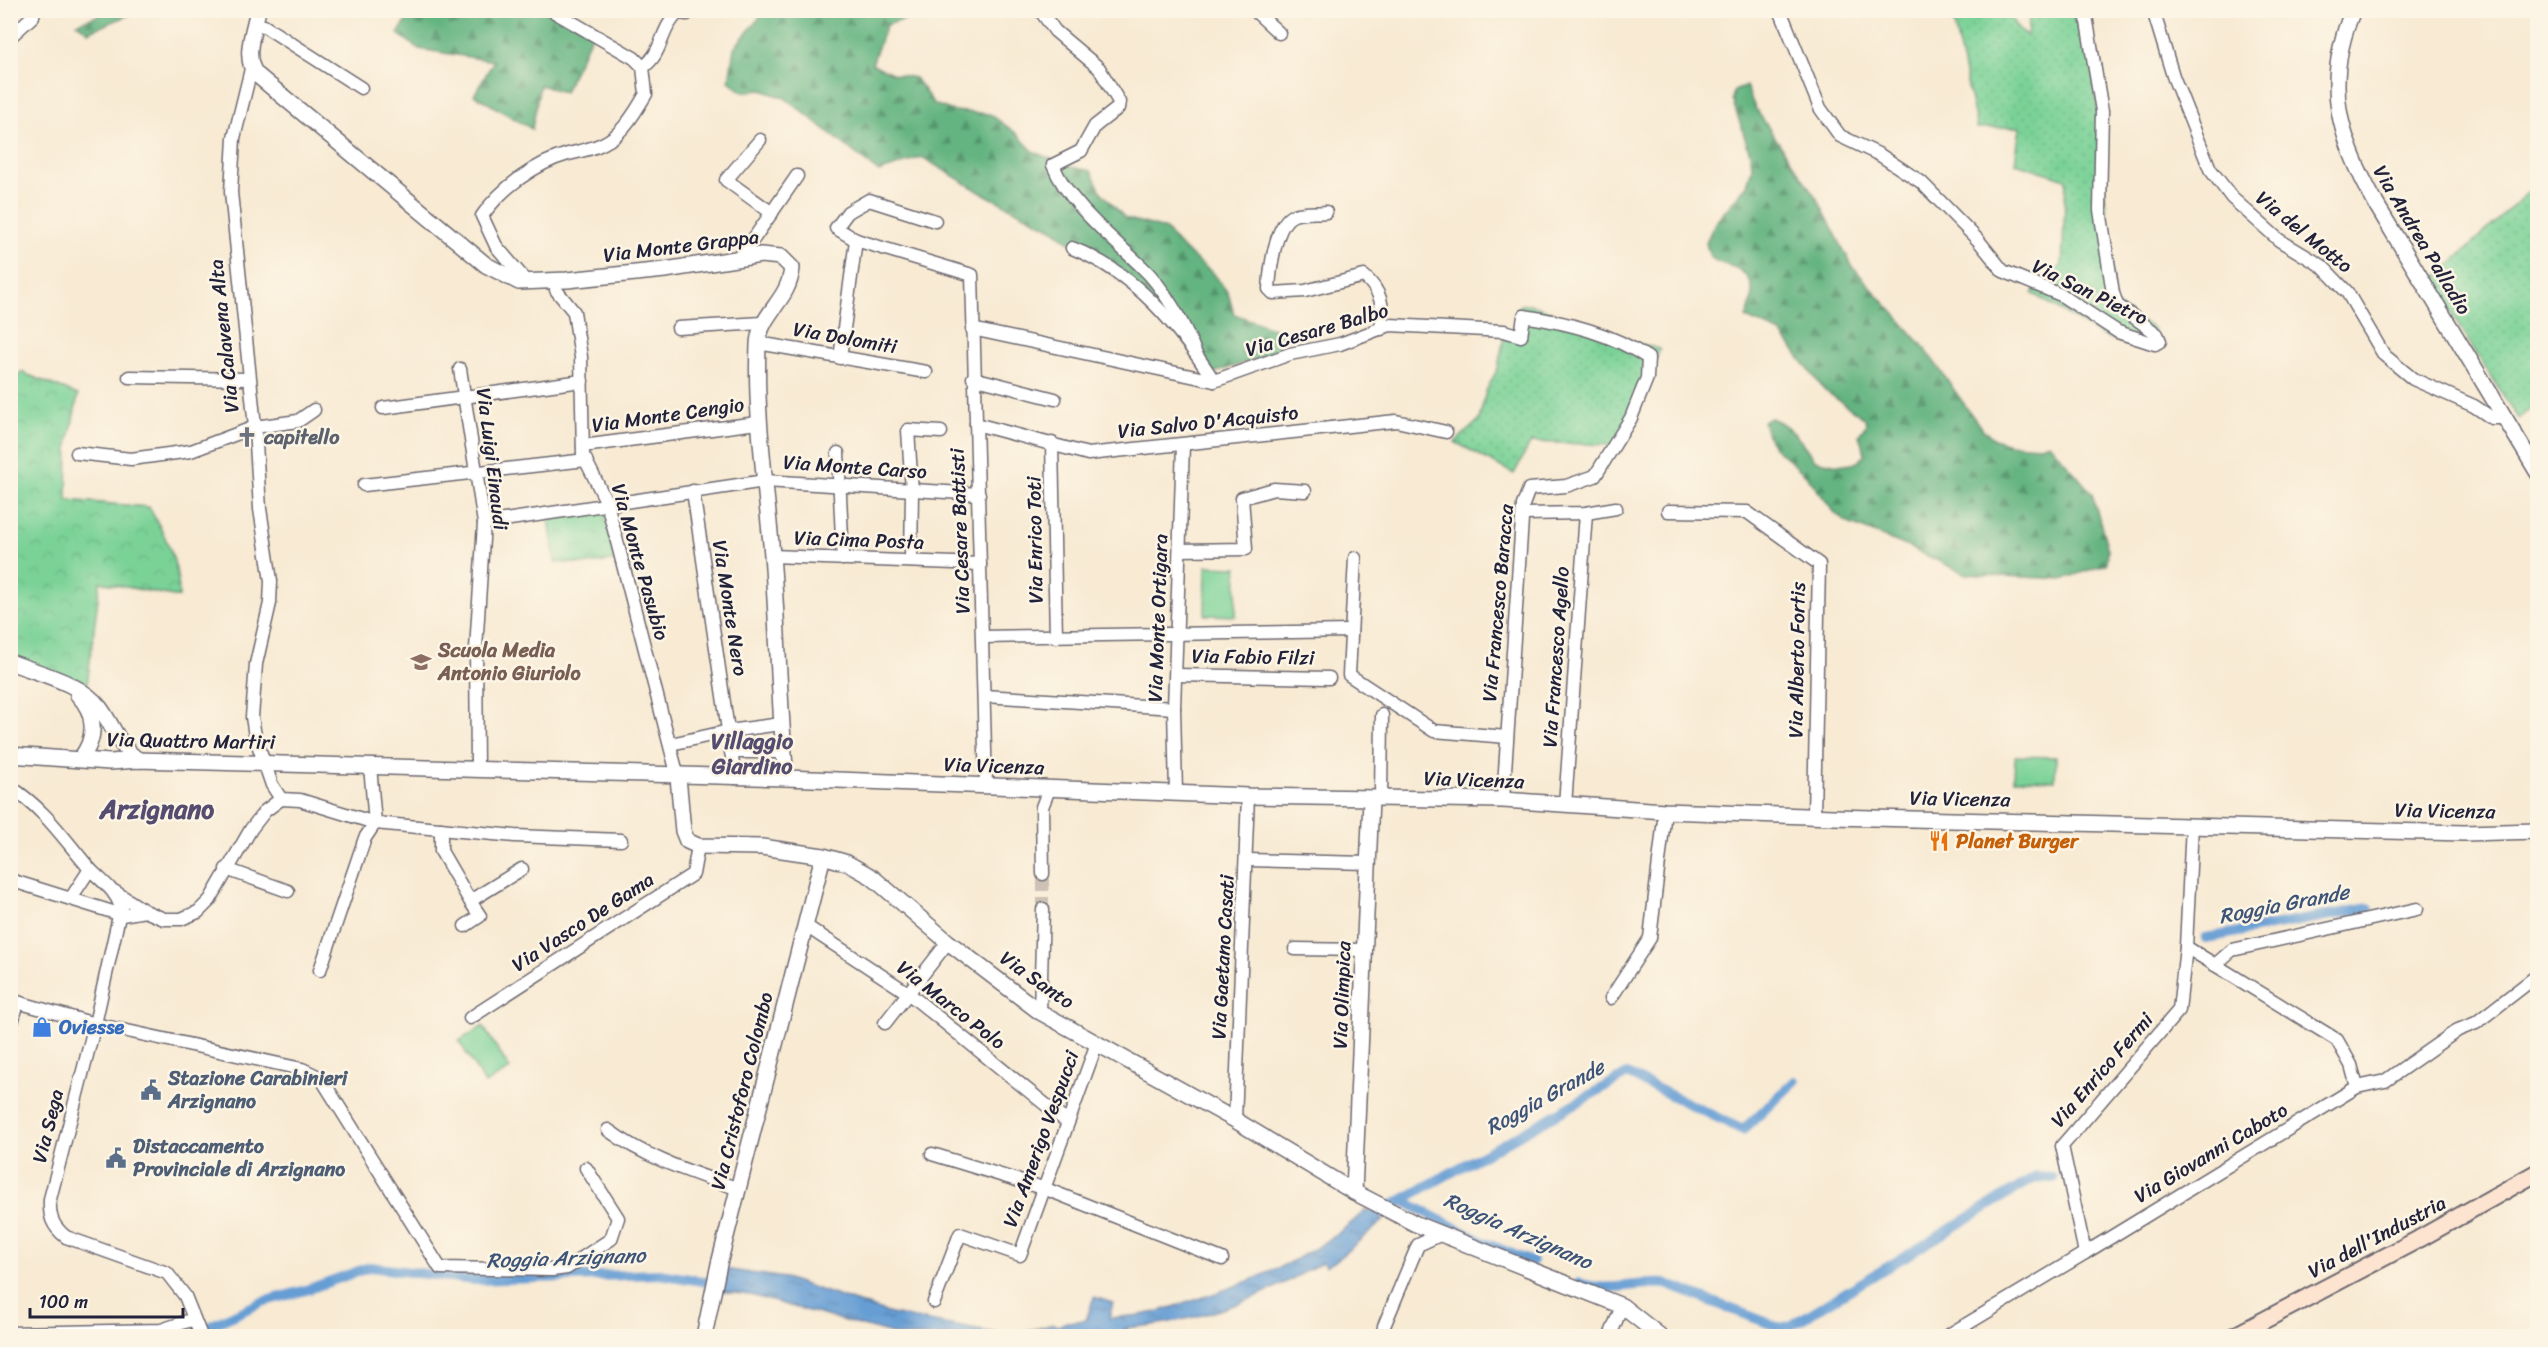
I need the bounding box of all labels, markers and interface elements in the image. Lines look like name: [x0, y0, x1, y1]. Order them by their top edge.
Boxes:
street label: Via Andrea Palladio: [2363, 158, 2481, 322]
street label: Via del Motto: [2248, 182, 2360, 282]
street label: Via Monte Grappa: [601, 219, 761, 273]
street label: Via San Pietro: [2026, 249, 2154, 335]
street label: Via Calavena Alta: [199, 257, 249, 415]
street label: Via Cesare Balbo: [1241, 293, 1393, 367]
street label: Via Dolomiti: [790, 312, 900, 364]
street label: Via Luigi Einaudi: [466, 386, 518, 533]
street label: Via Monte Cengio: [590, 387, 746, 443]
street label: Via Salvo D'Acquisto: [1116, 395, 1300, 449]
place label: capitello: [263, 420, 340, 455]
church icon: capitello: [235, 425, 259, 449]
street label: Via Monte Carso: [782, 445, 928, 489]
street label: Via Cesare Battisti: [940, 446, 980, 614]
street label: Via Enrico Toti: [1016, 476, 1054, 604]
street label: Via Monte Pasubio: [601, 479, 679, 645]
street label: Via Francesco Baracca: [1472, 502, 1524, 703]
street label: Via Cima Posta: [793, 520, 925, 560]
street label: Via Monte Ortigara: [1138, 533, 1178, 703]
street label: Via Monte Nero: [702, 538, 758, 679]
street label: Via Francesco Agello: [1532, 565, 1580, 749]
street label: Via Alberto Fortis: [1778, 581, 1816, 738]
place label: Scuola Media Antonio Giuriolo: [437, 633, 582, 691]
street label: Via Fabio Filzi: [1191, 638, 1316, 676]
school or university icon: Scuola Media Antonio Giuriolo: [409, 650, 433, 674]
street label: Via Quattro Martiri: [107, 722, 277, 760]
district label: Villaggio Giardino: [711, 722, 794, 786]
street label: Via Vicenza: [943, 747, 1046, 785]
street label: Via Vicenza: [1423, 761, 1526, 799]
street label: Via Vicenza: [1909, 781, 2012, 817]
district label: Arzignano: [99, 786, 214, 832]
street label: Via Vicenza: [2394, 793, 2497, 829]
place label: Planet Burger: [1956, 824, 2080, 859]
restaurant icon: Planet Burger: [1927, 829, 1951, 853]
street label: Via Vasco De Gama: [505, 863, 661, 981]
water label: Roggia Grande: [2216, 872, 2354, 935]
street label: Via Gaetano Casati: [1201, 873, 1245, 1040]
street label: Via Olimpica: [1323, 939, 1361, 1050]
street label: Via Santo: [992, 941, 1082, 1019]
street label: Via Marco Polo: [889, 951, 1013, 1059]
street label: Via Cristoforo Colombo: [700, 988, 784, 1194]
street label: Via Enrico Fermi: [2042, 1004, 2163, 1136]
place label: Oviesse: [59, 1010, 124, 1045]
shop icon: Oviesse: [30, 1015, 54, 1039]
street label: Via Amerigo Vespucci: [993, 1044, 1090, 1232]
water label: Roggia Grande: [1478, 1047, 1614, 1146]
place label: Stazione Carabinieri Arzignano: [167, 1061, 349, 1119]
public building icon: Stazione Carabinieri Arzignano: [139, 1078, 163, 1102]
street label: Via Sega: [22, 1085, 74, 1167]
street label: Via Giovanni Caboto: [2127, 1093, 2295, 1213]
place label: Distaccamento Provinciale di Arzignano: [133, 1129, 345, 1187]
public building icon: Distaccamento Provinciale di Arzignano: [104, 1146, 128, 1170]
water label: Roggia Arzignano: [1438, 1181, 1600, 1281]
street label: Via dell'Industria: [2302, 1186, 2452, 1288]
water label: Roggia Arzignano: [486, 1236, 648, 1280]
scale bar: [30, 1281, 183, 1319]
text: 100 m: [39, 1286, 88, 1318]

